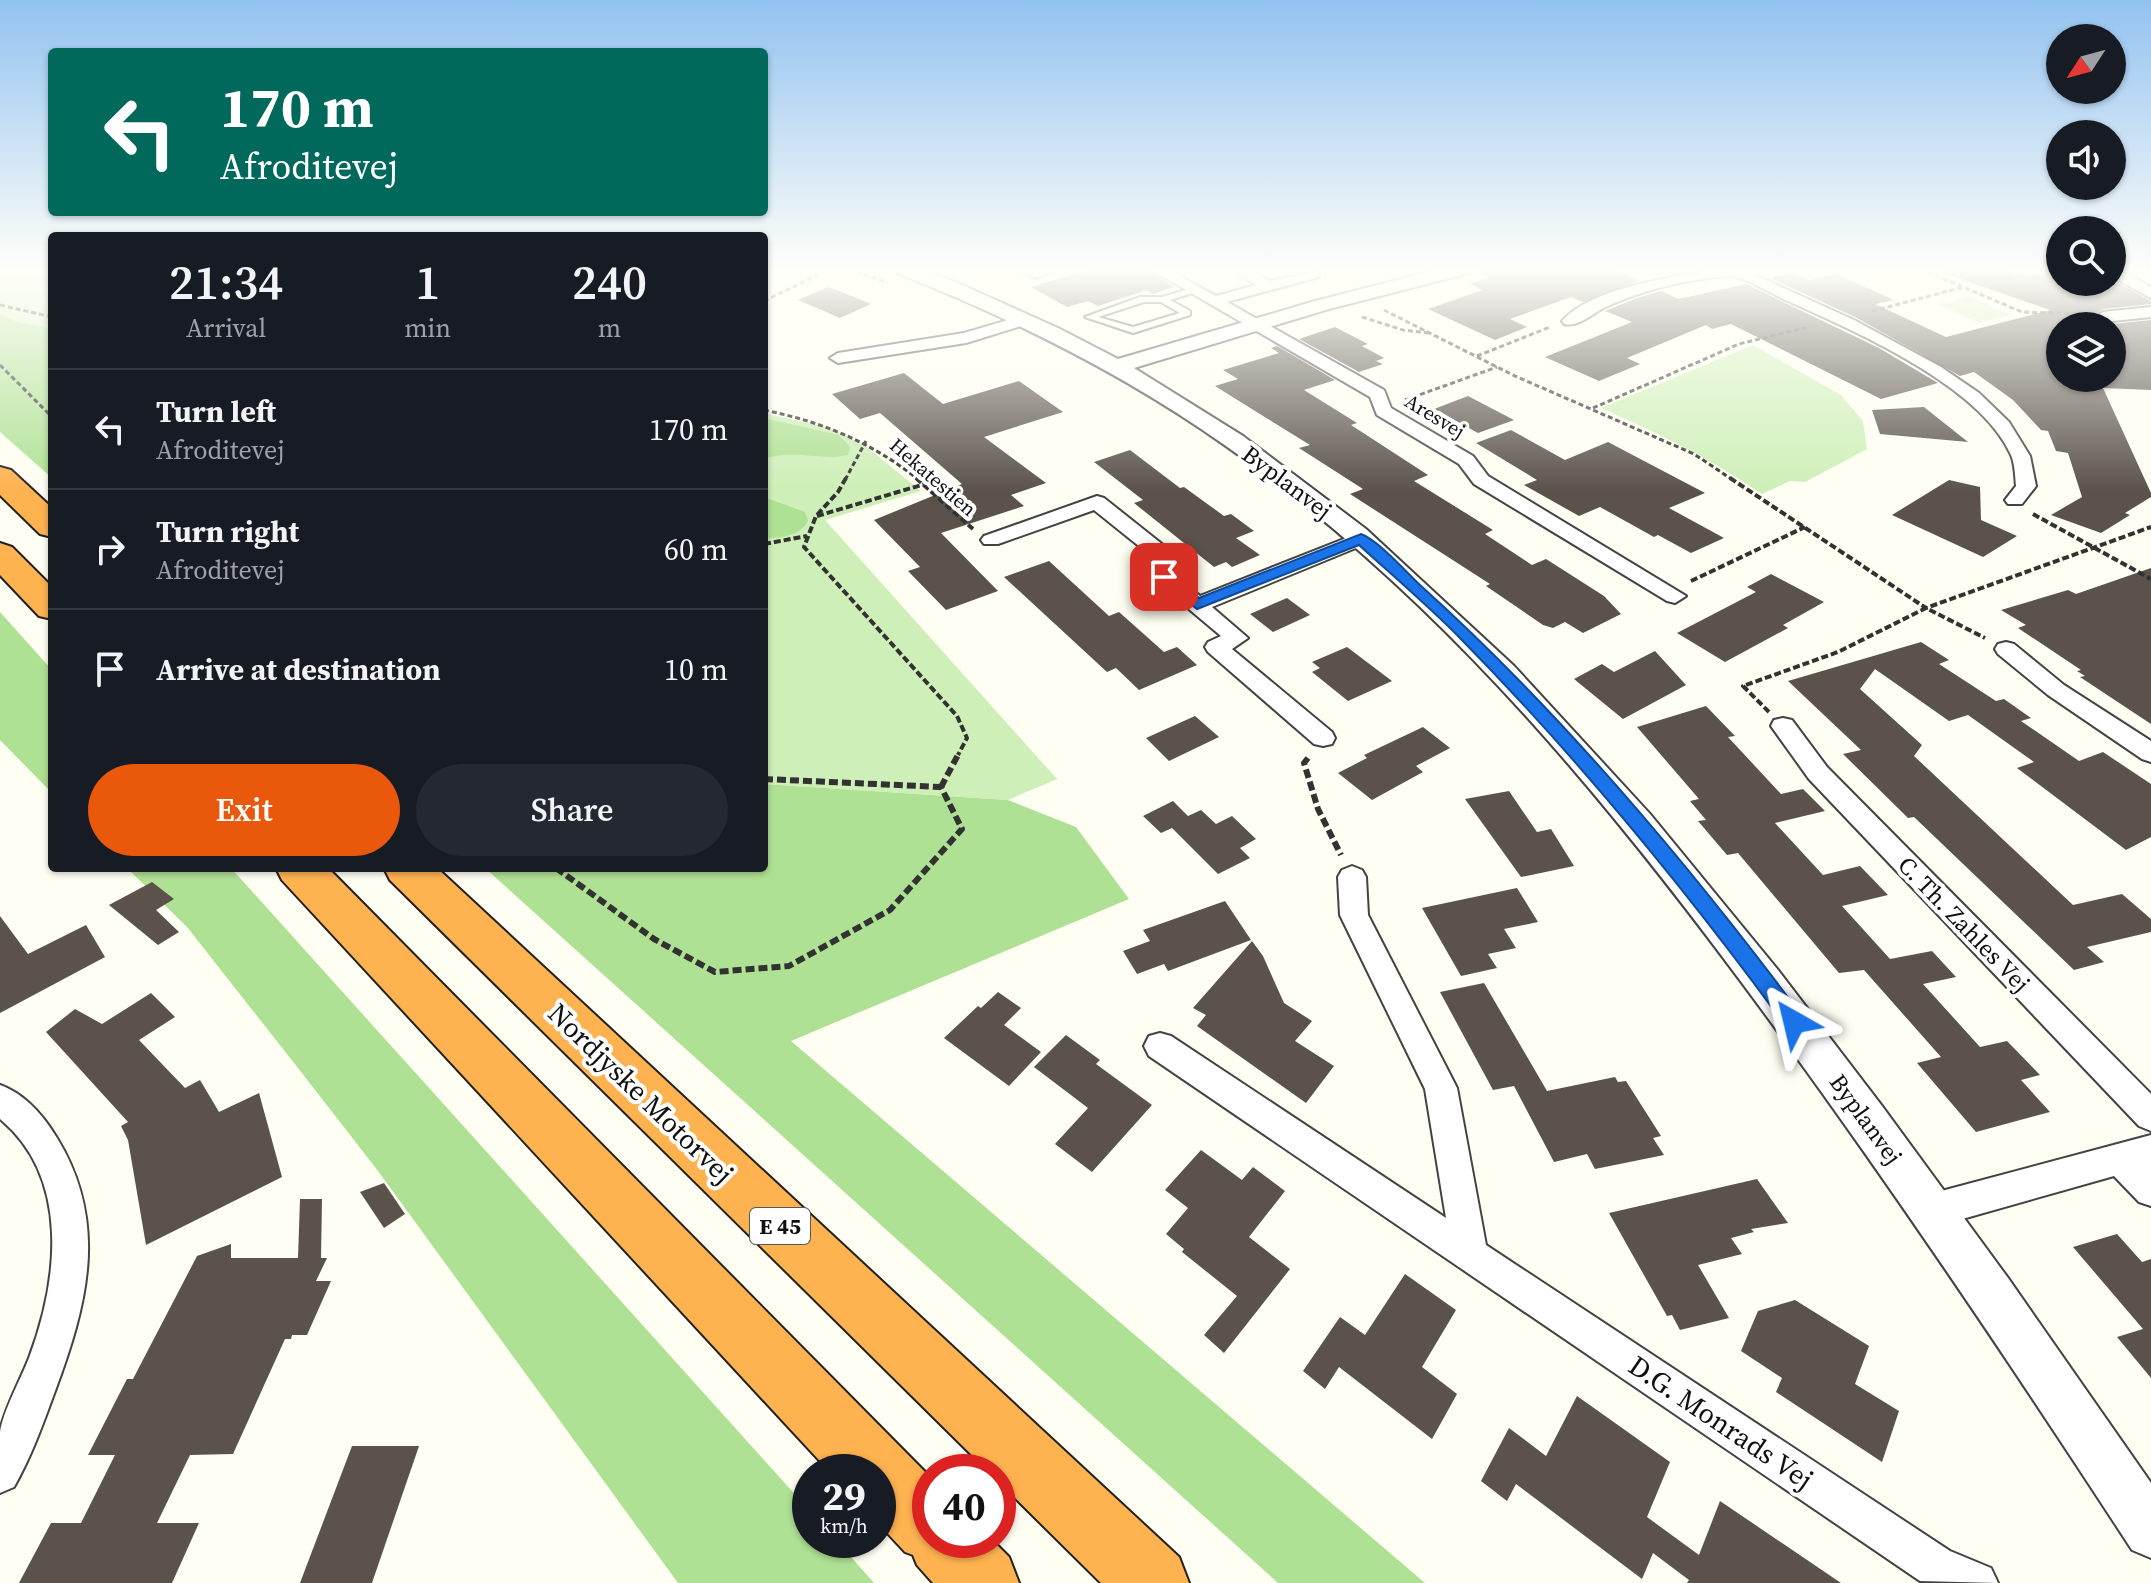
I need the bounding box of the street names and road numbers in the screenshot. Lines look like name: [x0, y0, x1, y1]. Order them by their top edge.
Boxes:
street label: Aresvej: [1400, 387, 1470, 445]
street label: Hekatestien: [884, 431, 982, 523]
street label: Byplanvej: [1235, 437, 1339, 527]
street label: C. Th. Zahles Vej: [1891, 849, 2037, 999]
street label: Nordjyske Motorvej: [540, 994, 742, 1192]
street label: Byplanvej: [1822, 1067, 1910, 1171]
road number: E 45: [750, 1208, 810, 1244]
street label: D.G. Monrads Vej: [1621, 1346, 1821, 1498]

